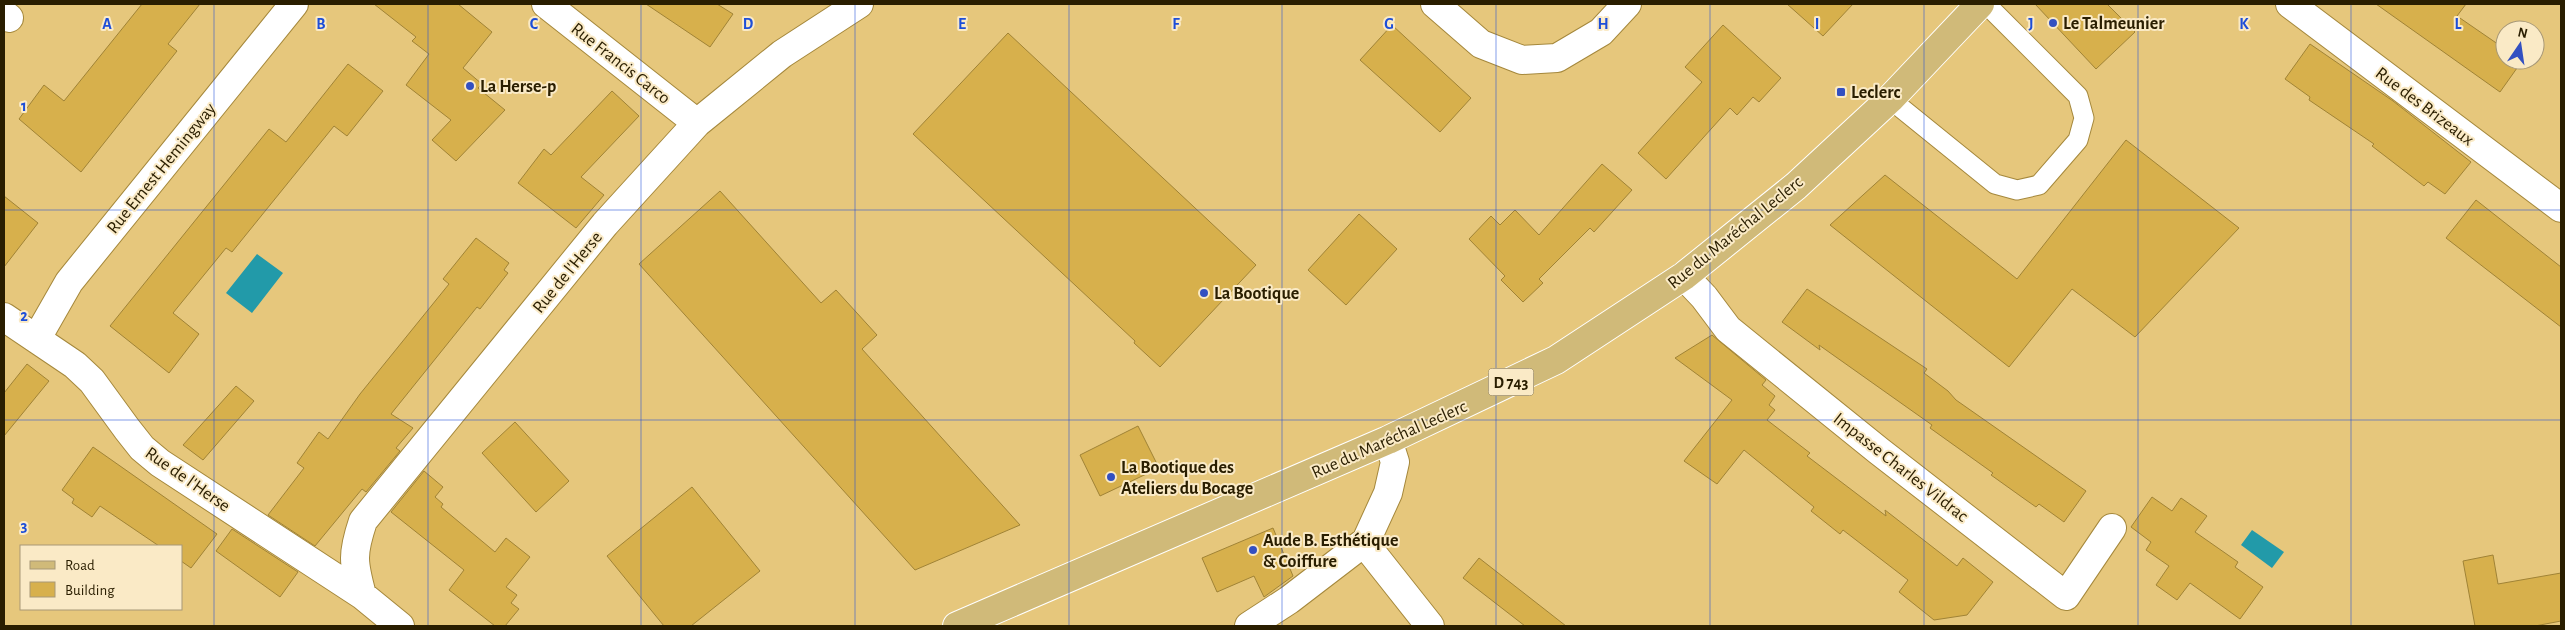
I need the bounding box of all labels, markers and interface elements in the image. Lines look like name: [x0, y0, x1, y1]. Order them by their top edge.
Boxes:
place label: Le Talmeunier: [2063, 15, 2165, 33]
text: A: [102, 16, 112, 32]
text: B: [316, 16, 326, 32]
text: C: [530, 16, 539, 32]
text: D: [743, 16, 754, 32]
text: E: [958, 16, 966, 32]
text: F: [1172, 16, 1180, 32]
text: G: [1384, 16, 1394, 32]
text: H: [1597, 16, 1609, 32]
text: I: [1815, 16, 1819, 32]
text: J: [2028, 16, 2034, 32]
text: K: [2239, 16, 2249, 32]
text: L: [2455, 16, 2462, 32]
marker: Le Talmeunier: [2047, 17, 2059, 29]
street label: Rue Francis Carco: [567, 20, 673, 108]
north arrow: [2495, 20, 2545, 70]
text: N: [2516, 25, 2529, 41]
street label: Rue des Brizeaux: [2372, 64, 2477, 150]
place label: La Herse-p: [480, 78, 556, 96]
marker: La Herse-p: [464, 80, 476, 92]
place label: Leclerc: [1851, 84, 1901, 102]
marker: Leclerc: [1835, 86, 1847, 98]
text: 1: [21, 98, 27, 114]
street label: Rue Ernest Hemingway: [104, 100, 220, 237]
street label: Rue du Maréchal Leclerc: [1665, 173, 1807, 293]
street label: Rue de l'Herse: [530, 228, 606, 317]
place label: La Bootique: [1214, 285, 1299, 303]
marker: La Bootique: [1198, 287, 1210, 299]
text: 2: [20, 308, 28, 324]
road number: D 743: [1488, 368, 1534, 396]
street label: Rue du Maréchal Leclerc: [1309, 398, 1470, 482]
street label: Impasse Charles Vildrac: [1830, 410, 1971, 526]
street label: Rue de l'Herse: [142, 444, 233, 516]
place label: La Bootique des Ateliers du Bocage: [1121, 459, 1253, 498]
marker: La Bootique des Ateliers du Bocage: [1105, 471, 1117, 483]
text: 3: [21, 518, 28, 534]
place label: Aude B. Esthétique & Coiffure: [1263, 532, 1399, 571]
marker: Aude B. Esthétique & Coiffure: [1247, 544, 1259, 556]
legend: [20, 545, 182, 610]
text: Road: [65, 558, 95, 573]
text: Building: [65, 583, 115, 598]

